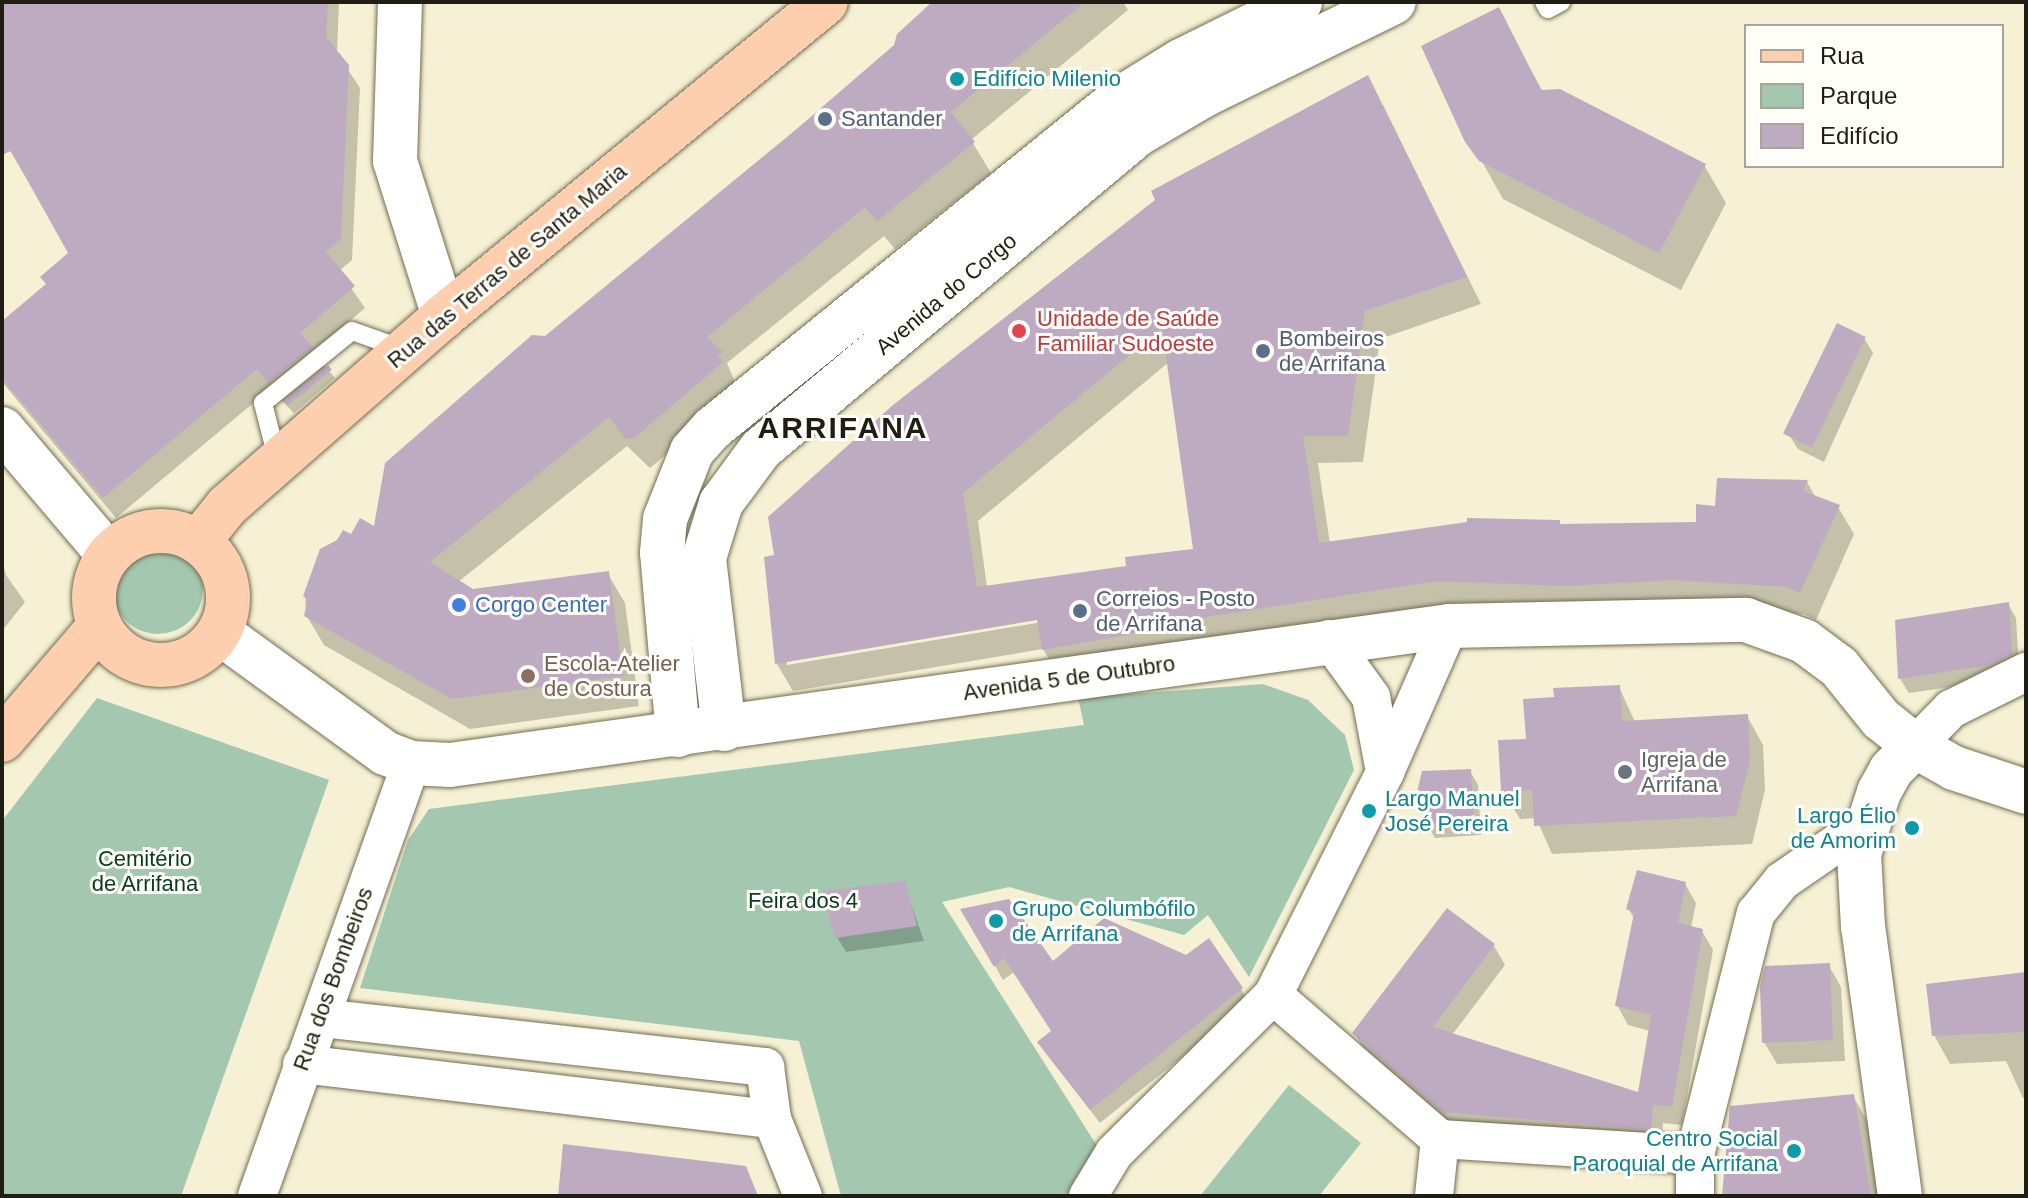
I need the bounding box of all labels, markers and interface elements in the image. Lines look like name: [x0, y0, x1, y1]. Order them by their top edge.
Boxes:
legend: [1744, 24, 2004, 168]
text: Rua: [1820, 42, 1864, 69]
place label: Edifício Milenio: [973, 66, 1121, 92]
marker: Edifício Milenio: [948, 70, 966, 88]
text: Parque: [1820, 82, 1897, 109]
place label: Santander: [841, 106, 943, 132]
marker: Santander: [816, 110, 834, 128]
text: Edifício: [1820, 122, 1899, 149]
street label: Rua das Terras de Santa Maria: [382, 158, 632, 374]
street label: Avenida do Corgo: [870, 227, 1022, 361]
place label: Unidade de Saúde Familiar Sudoeste: [1037, 305, 1219, 356]
marker: Unidade de Saúde Familiar Sudoeste: [1008, 320, 1030, 342]
place label: Bombeiros de Arrifana: [1279, 325, 1387, 376]
marker: Bombeiros de Arrifana: [1254, 342, 1272, 360]
district label: ARRIFANA: [758, 410, 928, 446]
place label: Correios - Posto de Arrifana: [1096, 585, 1255, 636]
place label: Corgo Center: [475, 592, 607, 618]
marker: Corgo Center: [450, 596, 468, 614]
marker: Correios - Posto de Arrifana: [1071, 602, 1089, 620]
place label: Escola-Atelier de Costura: [544, 650, 680, 702]
street label: Avenida 5 de Outubro: [961, 650, 1177, 706]
marker: Escola-Atelier de Costura: [519, 667, 537, 685]
place label: Igreja de Arrifana: [1641, 746, 1727, 798]
marker: Igreja de Arrifana: [1616, 763, 1634, 781]
place label: Largo Manuel José Pereira: [1385, 785, 1520, 836]
marker: Largo Manuel José Pereira: [1360, 802, 1378, 820]
place label: Largo Élio de Amorim: [1790, 802, 1896, 854]
marker: Largo Élio de Amorim: [1903, 819, 1921, 837]
park label: Cemitério de Arrifana: [91, 845, 199, 896]
street label: Rua dos Bombeiros: [288, 884, 378, 1074]
park label: Feira dos 4: [748, 888, 858, 914]
place label: Grupo Columbófilo de Arrifana: [1012, 895, 1195, 946]
marker: Grupo Columbófilo de Arrifana: [987, 912, 1005, 930]
place label: Centro Social Paroquial de Arrifana: [1571, 1125, 1778, 1176]
marker: Centro Social Paroquial de Arrifana: [1785, 1142, 1803, 1160]

